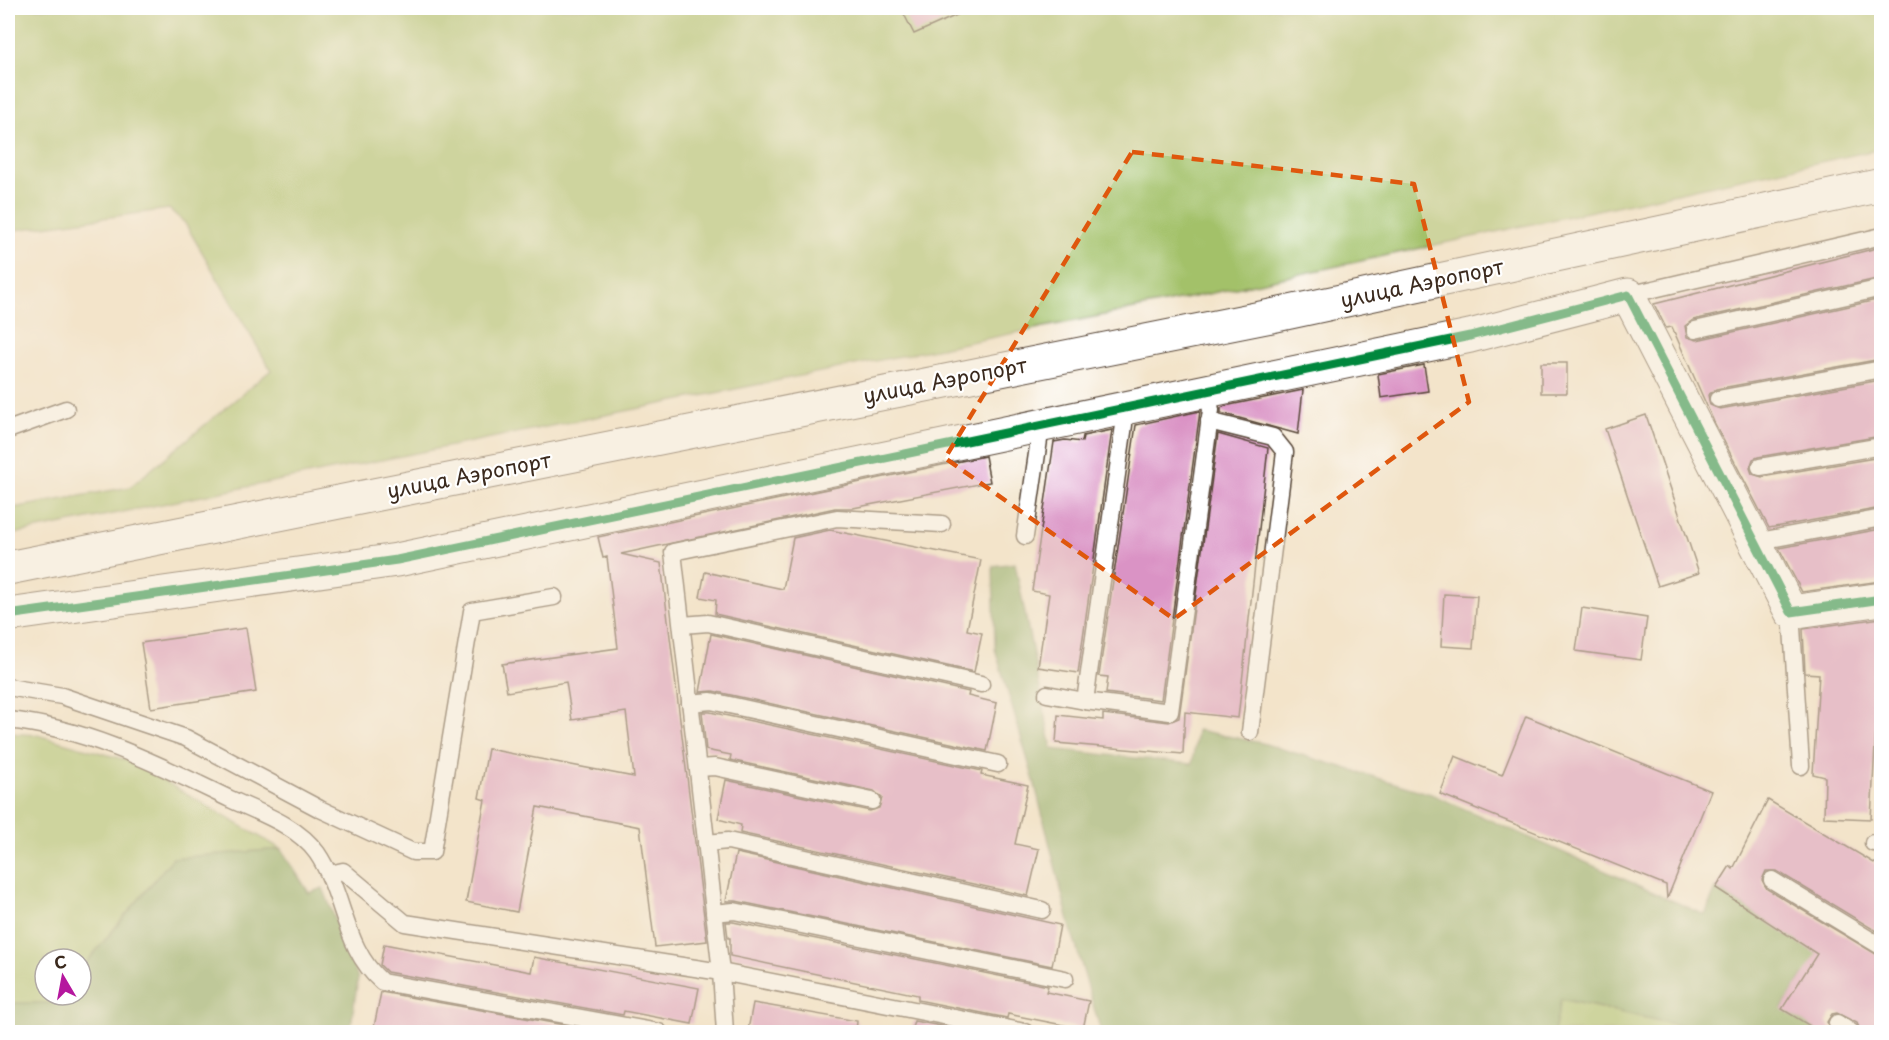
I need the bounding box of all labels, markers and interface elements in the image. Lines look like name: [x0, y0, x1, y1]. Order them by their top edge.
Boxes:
street label: улица Аэропорт: [1337, 249, 1507, 315]
street label: улица Аэропорт: [860, 347, 1030, 411]
street label: улица Аэропорт: [384, 442, 554, 506]
north arrow: [33, 947, 93, 1007]
text: С: [52, 948, 68, 974]

